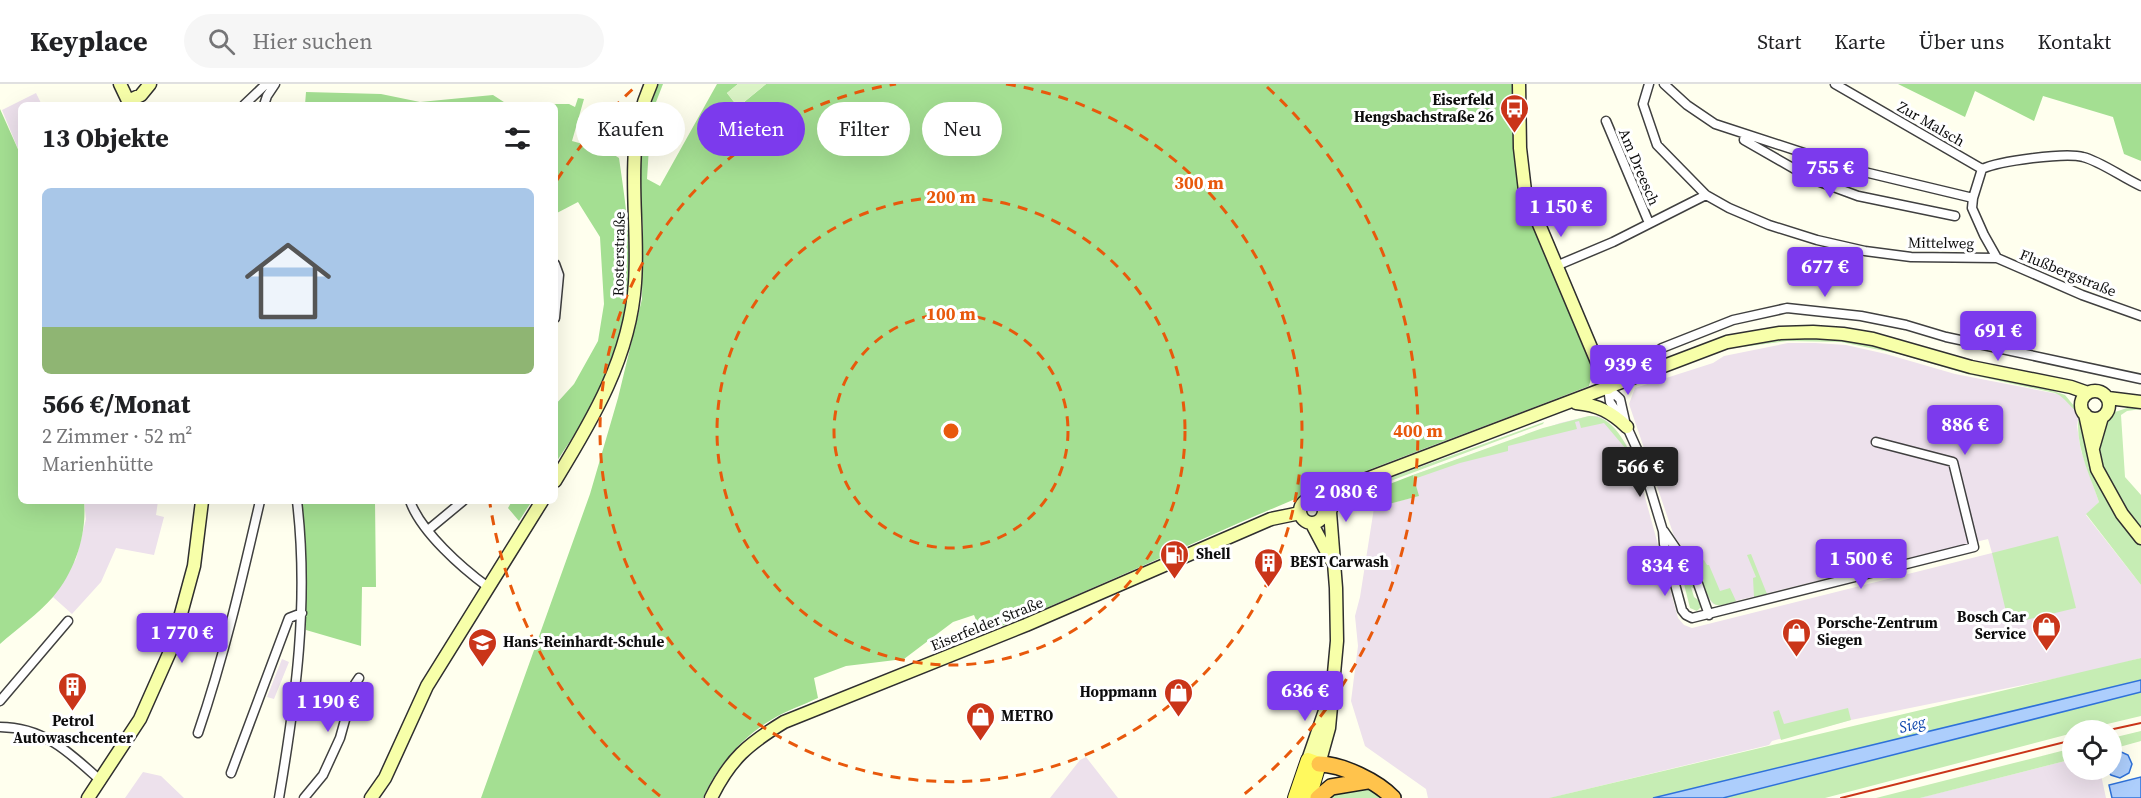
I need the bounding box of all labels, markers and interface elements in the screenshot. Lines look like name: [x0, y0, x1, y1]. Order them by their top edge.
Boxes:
search box: [184, 14, 604, 68]
text: Keyplace: [30, 22, 148, 60]
icon: search: [205, 25, 238, 58]
text: Hier suchen: [253, 26, 372, 56]
text: Start: [1757, 27, 1801, 56]
text: Karte: [1834, 27, 1885, 56]
text: Über uns: [1918, 27, 2004, 56]
text: Kontakt: [2037, 27, 2111, 56]
place label: Eiserfeld Hengsbachstraße 26: [1354, 89, 1494, 127]
bus stop icon: Eiserfeld Hengsbachstraße 26: [1499, 93, 1531, 135]
street label: Zur Malsch: [1894, 96, 1969, 151]
chip: Kaufen: [576, 102, 685, 156]
chip: Mieten: [697, 102, 805, 156]
chip: Filter: [817, 102, 910, 156]
chip: Neu: [922, 102, 1002, 156]
text: 13 Objekte: [42, 120, 169, 156]
icon: filters: [501, 122, 534, 155]
street label: Am Dreesch: [1614, 125, 1665, 209]
pin: 755 €: [1788, 148, 1872, 199]
text: 755 €: [1806, 153, 1854, 181]
text: 300 m: [1174, 170, 1224, 195]
text: 200 m: [926, 184, 976, 209]
pin: 1 150 €: [1506, 187, 1616, 238]
text: 1 150 €: [1530, 192, 1592, 220]
street label: Rosterstraße: [607, 211, 630, 297]
icon: home: [234, 227, 342, 335]
street label: Mittelweg: [1908, 231, 1975, 254]
street label: Flußbergstraße: [2017, 244, 2120, 302]
pin: 677 €: [1783, 247, 1867, 298]
text: 677 €: [1801, 252, 1849, 280]
text: 100 m: [926, 301, 976, 326]
pin: 691 €: [1956, 311, 2040, 362]
text: 691 €: [1974, 316, 2022, 344]
pin: 939 €: [1586, 345, 1670, 396]
text: 939 €: [1604, 350, 1652, 378]
text: 566 €/Monat: [42, 386, 190, 422]
pin: 886 €: [1923, 405, 2007, 456]
text: 886 €: [1941, 410, 1989, 438]
text: 400 m: [1393, 418, 1443, 443]
centre of rings: [941, 421, 961, 441]
text: 2 Zimmer · 52 m²: [42, 422, 192, 450]
pin: 566 €: [1598, 447, 1682, 498]
text: Marienhütte: [42, 450, 153, 478]
text: 566 €: [1616, 452, 1664, 480]
pin: 2 080 €: [1291, 472, 1401, 523]
text: 2 080 €: [1315, 477, 1377, 505]
fuel station icon: Shell: [1159, 538, 1191, 580]
pin: 1 500 €: [1806, 539, 1916, 590]
place label: Shell: [1196, 543, 1231, 564]
text: 1 500 €: [1830, 544, 1892, 572]
building icon: BEST Carwash: [1253, 546, 1285, 588]
pin: 834 €: [1623, 546, 1707, 597]
place label: BEST Carwash: [1290, 551, 1389, 572]
text: 834 €: [1641, 551, 1689, 579]
street label: Eiserfelder Straße: [927, 591, 1047, 656]
place label: Bosch Car Service: [1957, 606, 2026, 644]
shop icon: Bosch Car Service: [2031, 610, 2063, 652]
place label: Porsche-Zentrum Siegen: [1817, 612, 1938, 650]
pin: 1 770 €: [127, 613, 237, 664]
shop icon: Porsche-Zentrum Siegen: [1780, 616, 1812, 658]
text: 1 770 €: [151, 618, 213, 646]
school or university icon: Hans-Reinhardt-Schule: [466, 626, 498, 668]
place label: Hans-Reinhardt-Schule: [503, 631, 664, 652]
building icon: Petrol Autowaschcenter: [57, 670, 89, 712]
pin: 636 €: [1263, 671, 1347, 722]
shop icon: Hoppmann: [1162, 676, 1194, 718]
text: 636 €: [1281, 676, 1329, 704]
place label: Hoppmann: [1080, 681, 1157, 702]
pin: 1 190 €: [273, 682, 383, 733]
text: 1 190 €: [297, 687, 359, 715]
shop icon: METRO: [964, 700, 996, 742]
place label: METRO: [1001, 705, 1054, 726]
place label: Petrol Autowaschcenter: [13, 710, 133, 748]
water label: Sieg: [1896, 710, 1929, 738]
map controls: [2062, 720, 2122, 780]
button: locate: [2062, 720, 2122, 780]

